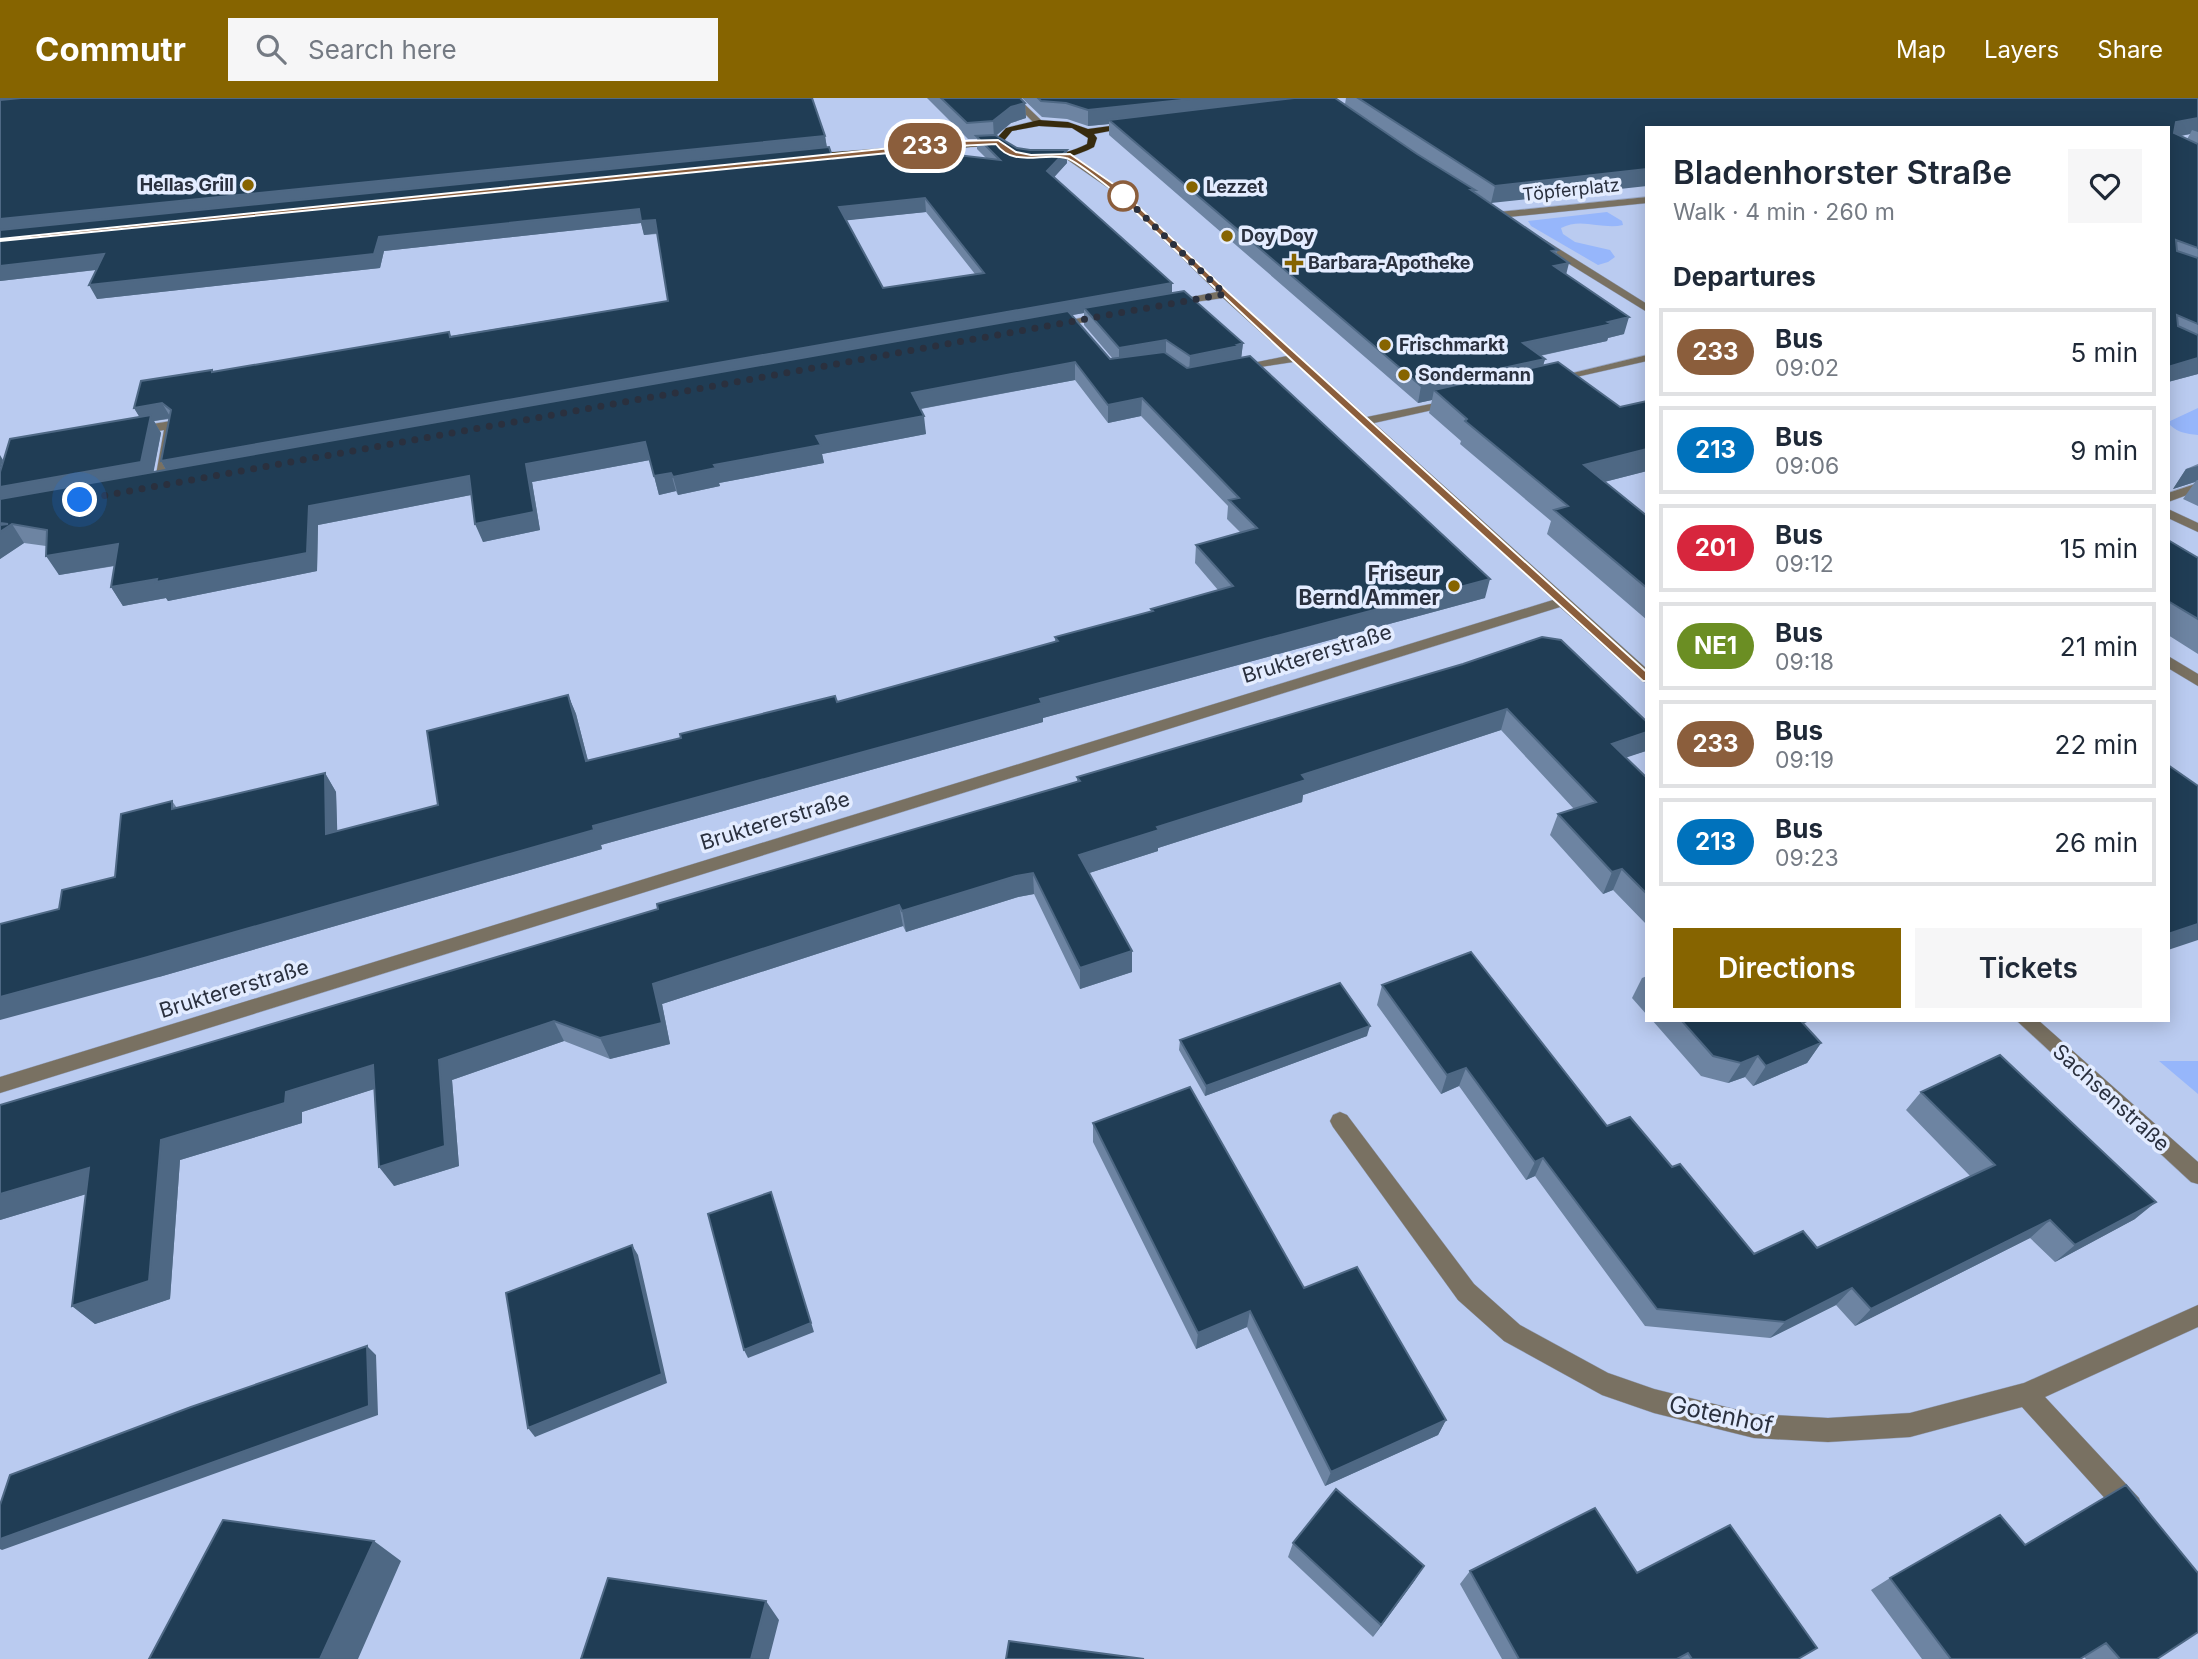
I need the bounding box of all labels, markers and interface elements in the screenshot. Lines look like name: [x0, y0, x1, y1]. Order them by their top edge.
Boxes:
search box: [228, 18, 718, 81]
text: Commutr: [35, 29, 186, 69]
icon: search: [252, 30, 290, 68]
text: Search here: [308, 34, 457, 65]
text: Map: [1896, 35, 1946, 64]
text: Layers: [1984, 35, 2059, 64]
text: Share: [2097, 35, 2163, 64]
line badge: 233: [885, 123, 965, 169]
text: 233: [902, 131, 948, 160]
button: heart: [2068, 149, 2142, 223]
text: Bladenhorster Straße: [1673, 152, 2012, 192]
place label: Hellas Grill: [140, 174, 234, 195]
street label: Töpferplatz: [1521, 174, 1621, 205]
place label: Lezzet: [1206, 176, 1265, 197]
marker: Hellas Grill: [240, 177, 256, 193]
marker: Lezzet: [1184, 179, 1200, 195]
unlabelled marker: [1108, 181, 1138, 211]
text: Walk · 4 min · 260 m: [1673, 198, 1895, 226]
place label: Doy Doy: [1241, 225, 1315, 246]
marker: Doy Doy: [1219, 228, 1235, 244]
place label: Barbara-Apotheke: [1308, 252, 1471, 273]
marker: Barbara-Apotheke: [1286, 255, 1302, 271]
text: Departures: [1673, 261, 1816, 292]
text: Bus: [1775, 323, 1823, 354]
place label: Frischmarkt: [1399, 334, 1505, 355]
marker: Frischmarkt: [1377, 337, 1393, 353]
text: 233: [1692, 337, 1739, 366]
text: 5 min: [2070, 337, 2138, 368]
text: 09:02: [1775, 354, 1839, 382]
place label: Sondermann: [1418, 364, 1531, 385]
marker: Sondermann: [1396, 367, 1412, 383]
text: Bus: [1775, 421, 1823, 452]
text: 213: [1695, 435, 1736, 464]
text: 9 min: [2070, 435, 2138, 466]
text: 09:06: [1775, 452, 1839, 480]
your location: [62, 482, 97, 517]
text: Bus: [1775, 519, 1823, 550]
text: 201: [1695, 533, 1736, 562]
text: 15 min: [2060, 533, 2138, 564]
text: 09:12: [1775, 550, 1834, 578]
place label: Friseur Bernd Ammer: [1299, 561, 1440, 610]
marker: Friseur Bernd Ammer: [1446, 578, 1462, 594]
text: Bus: [1775, 617, 1823, 648]
street label: Bruktererstraße: [1239, 619, 1395, 688]
text: NE1: [1694, 631, 1737, 660]
text: 21 min: [2060, 631, 2138, 662]
text: 09:18: [1775, 648, 1834, 676]
text: Bus: [1775, 715, 1823, 746]
text: 233: [1692, 729, 1739, 758]
text: 22 min: [2055, 729, 2138, 760]
text: 09:19: [1775, 746, 1834, 774]
street label: Bruktererstraße: [697, 786, 853, 855]
text: Bus: [1775, 813, 1823, 844]
text: 213: [1695, 827, 1736, 856]
text: 26 min: [2054, 827, 2138, 858]
text: 09:23: [1775, 844, 1839, 872]
button: Directions: [1673, 928, 1901, 1008]
button: Tickets: [1915, 928, 2142, 1008]
street label: Bruktererstraße: [156, 954, 312, 1023]
street label: Sachsenstraße: [2048, 1039, 2175, 1157]
street label: Gotenhof: [1666, 1389, 1776, 1440]

